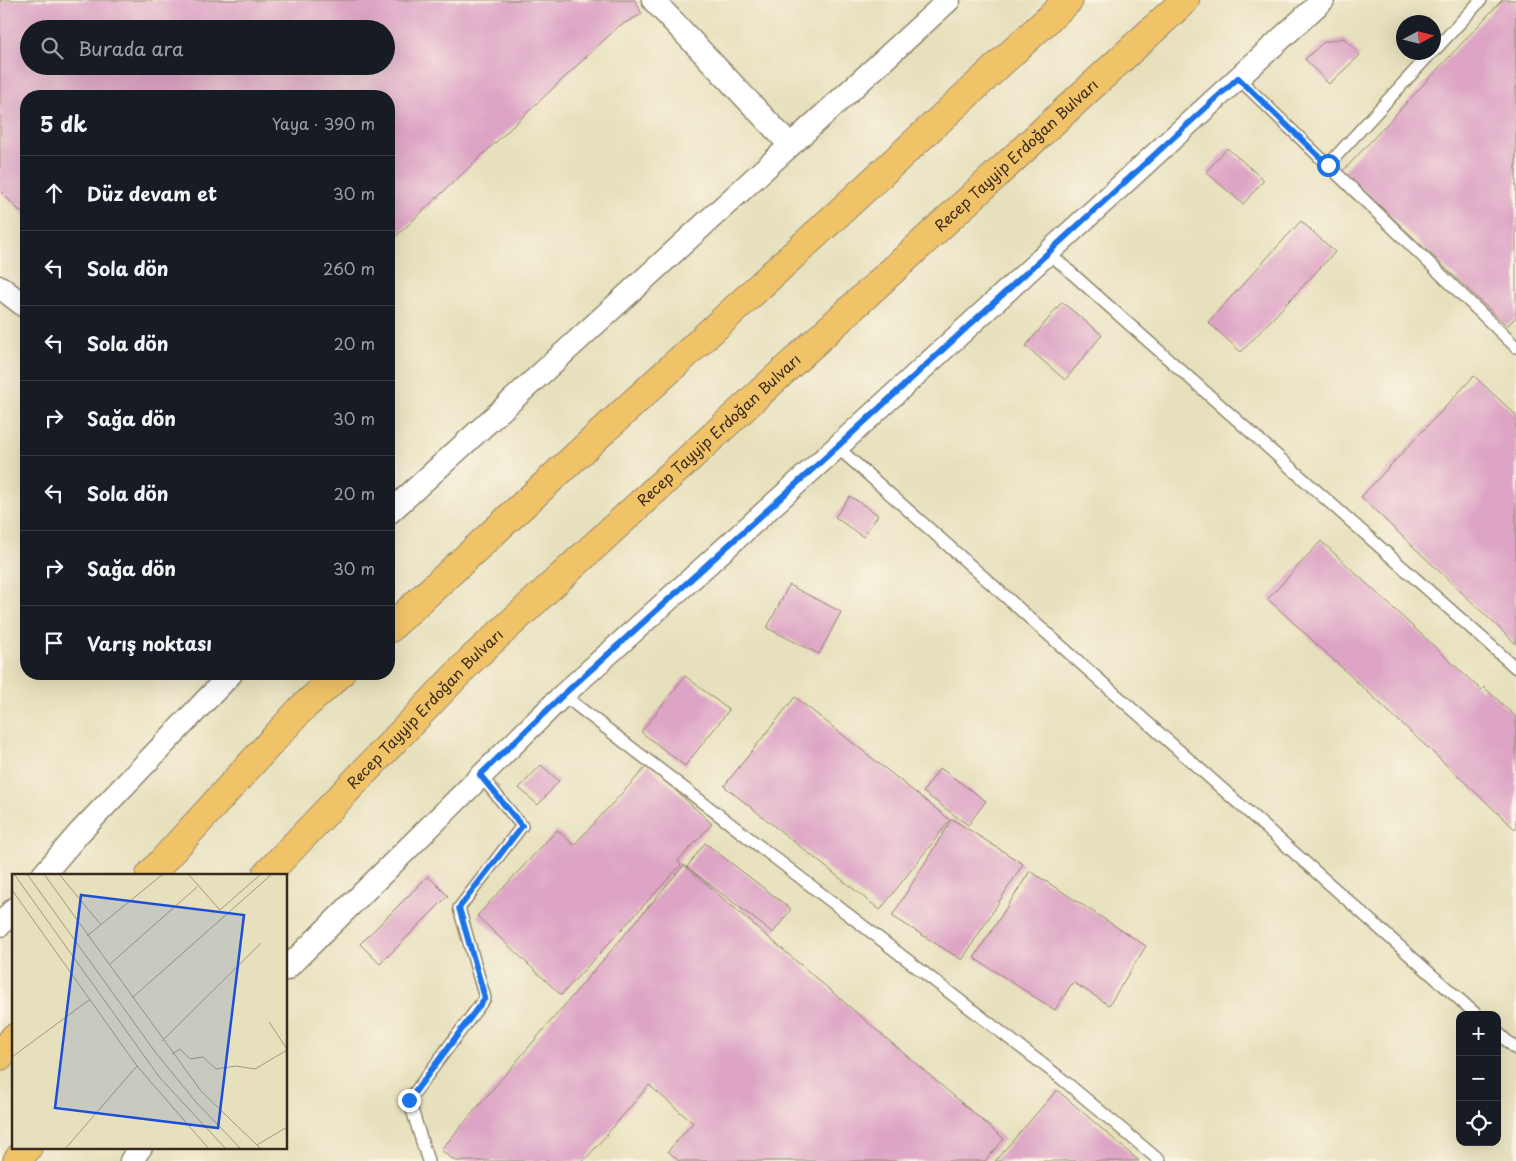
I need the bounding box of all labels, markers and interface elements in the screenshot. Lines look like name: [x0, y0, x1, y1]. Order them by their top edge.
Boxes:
north arrow: [1396, 15, 1441, 60]
search box: [20, 20, 395, 75]
icon: search: [38, 34, 66, 62]
text: Burada ara: [78, 34, 183, 62]
street label: Recep Tayyip Erdoğan Bulvarı: [928, 73, 1103, 236]
text: 5 dk: [40, 107, 87, 139]
text: Yaya · 390 m: [272, 111, 375, 135]
route start: [1317, 154, 1340, 177]
icon: ahead: [40, 179, 68, 207]
text: Düz devam et: [87, 179, 217, 207]
text: 30 m: [333, 181, 375, 205]
icon: left: [40, 254, 68, 282]
text: Sola dön: [87, 254, 168, 282]
text: 260 m: [323, 256, 375, 280]
icon: left: [40, 329, 68, 357]
text: Sola dön: [87, 329, 168, 357]
text: 20 m: [334, 331, 375, 355]
street label: Recep Tayyip Erdoğan Bulvarı: [631, 348, 805, 511]
icon: right: [40, 404, 68, 432]
text: Sağa dön: [87, 404, 176, 432]
text: 30 m: [333, 406, 375, 430]
icon: left: [40, 479, 68, 507]
text: Sola dön: [87, 479, 168, 507]
text: 20 m: [334, 481, 375, 505]
icon: right: [40, 554, 68, 582]
text: Sağa dön: [87, 554, 176, 582]
text: 30 m: [333, 556, 375, 580]
street label: Recep Tayyip Erdoğan Bulvarı: [341, 623, 508, 794]
icon: arrive: [40, 629, 68, 657]
text: Varış noktası: [87, 629, 212, 657]
inset map: [12, 874, 288, 1148]
map controls: [1456, 1011, 1501, 1146]
button: +: [1456, 1011, 1501, 1056]
button: −: [1456, 1056, 1501, 1101]
route end: [398, 1089, 421, 1112]
button: locate: [1456, 1101, 1501, 1146]

